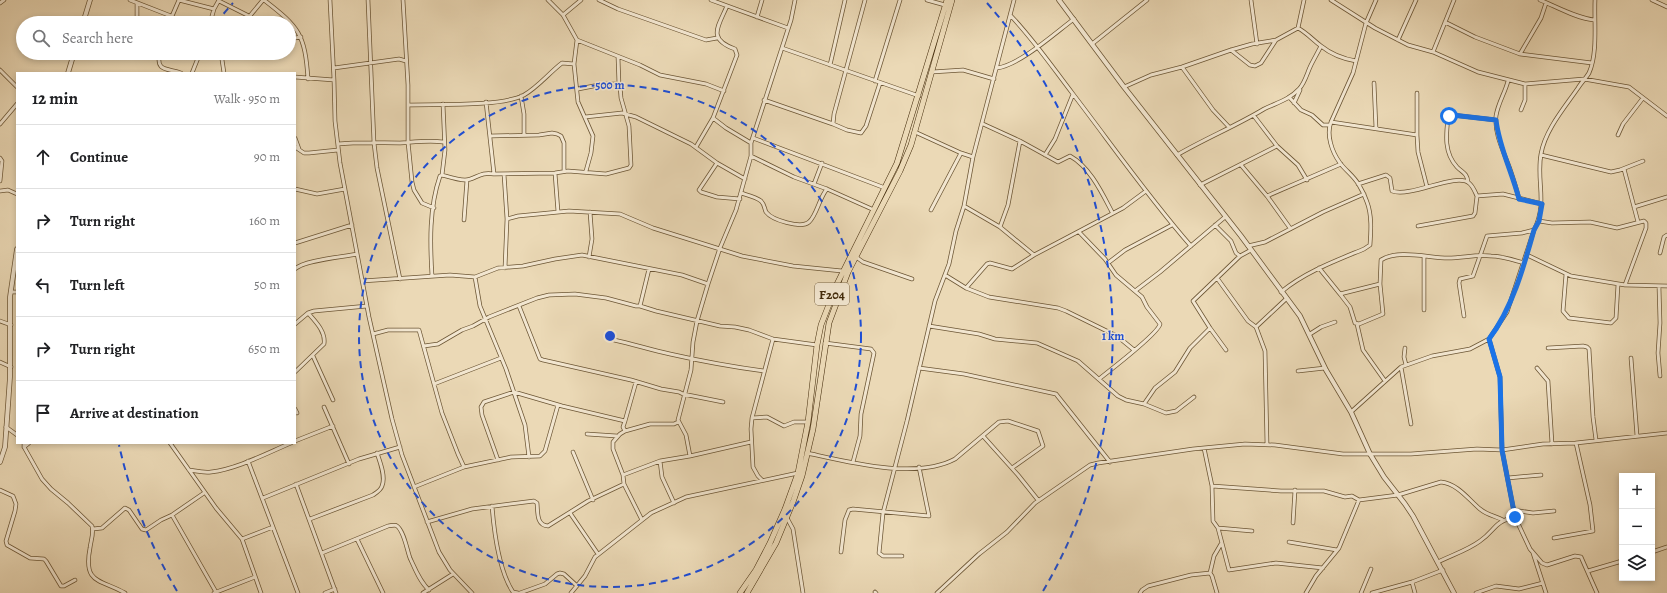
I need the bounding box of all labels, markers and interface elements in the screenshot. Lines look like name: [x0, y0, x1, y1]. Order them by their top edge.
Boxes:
search box: [16, 16, 296, 60]
icon: search: [30, 27, 52, 49]
text: Search here: [62, 28, 133, 48]
text: 500 m: [595, 77, 625, 93]
text: 12 min: [32, 87, 78, 110]
text: Walk · 950 m: [214, 90, 280, 107]
route start: [1440, 107, 1458, 125]
icon: ahead: [32, 146, 54, 168]
text: Continue: [70, 147, 128, 167]
text: 90 m: [254, 148, 280, 165]
icon: right: [32, 210, 54, 232]
text: Turn right: [70, 211, 135, 231]
text: 160 m: [249, 212, 280, 229]
icon: left: [32, 274, 54, 296]
text: Turn left: [70, 275, 125, 295]
text: 50 m: [254, 276, 280, 293]
road number: F204: [815, 283, 849, 305]
text: 1 km: [1102, 328, 1124, 344]
centre of rings: [603, 329, 617, 343]
icon: right: [32, 338, 54, 360]
text: Turn right: [70, 339, 135, 359]
text: 650 m: [248, 340, 280, 357]
icon: arrive: [32, 402, 54, 424]
text: Arrive at destination: [70, 403, 199, 423]
map controls: [1619, 473, 1655, 581]
button: +: [1619, 473, 1655, 509]
route end: [1506, 508, 1524, 526]
button: −: [1619, 509, 1655, 545]
button: layers: [1619, 545, 1655, 581]

